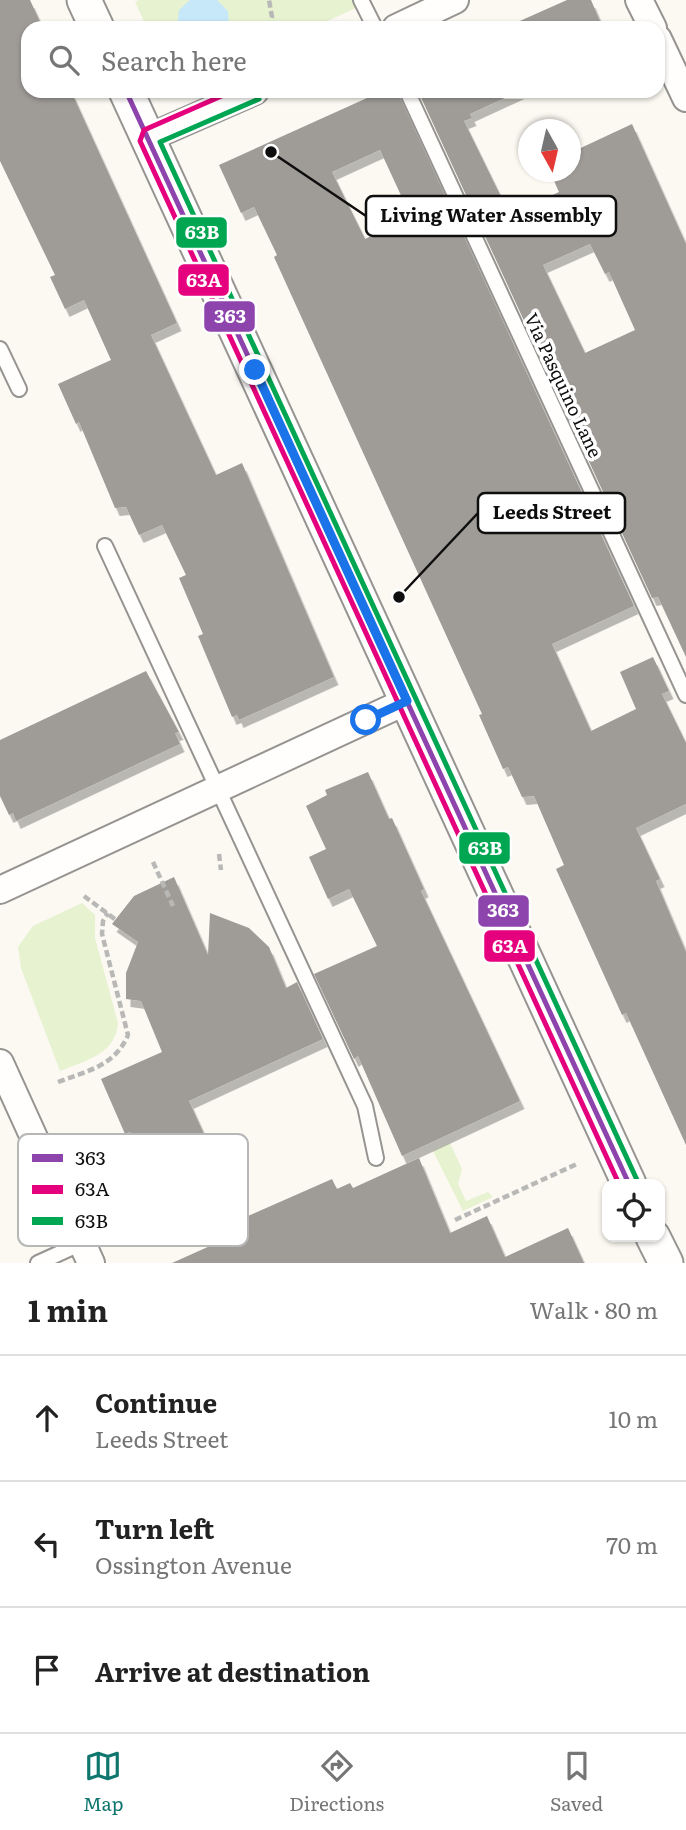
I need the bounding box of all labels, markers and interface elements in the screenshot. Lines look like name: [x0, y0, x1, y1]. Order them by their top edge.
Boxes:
search box: [21, 21, 665, 98]
text: Search here: [101, 40, 247, 79]
icon: search: [45, 41, 83, 79]
north arrow: [518, 119, 581, 182]
callout: Living Water Assembly: [366, 196, 616, 236]
text: Living Water Assembly: [380, 200, 602, 228]
line badge: 63B: [175, 216, 228, 249]
text: 63B: [185, 217, 219, 245]
line badge: 63A: [177, 263, 230, 297]
text: 63A: [186, 265, 223, 293]
line badge: 363: [203, 300, 256, 333]
text: 363: [214, 301, 246, 329]
street label: Via Pasquino Lane: [519, 308, 609, 462]
route end: [239, 354, 270, 385]
callout: Leeds Street: [478, 493, 625, 533]
text: Leeds Street: [493, 497, 612, 525]
route start: [350, 704, 381, 735]
line badge: 63B: [458, 831, 511, 865]
text: 63B: [468, 833, 502, 861]
line badge: 363: [477, 894, 530, 928]
text: 363: [487, 895, 519, 923]
line badge: 63A: [483, 929, 536, 963]
text: 63A: [492, 931, 529, 959]
legend: [18, 1134, 248, 1246]
text: 363: [75, 1143, 106, 1171]
text: 63A: [75, 1174, 110, 1202]
map controls: [602, 1179, 665, 1242]
button: locate: [602, 1179, 665, 1242]
text: 63B: [75, 1206, 108, 1234]
text: 1 min: [28, 1287, 108, 1331]
text: Walk · 80 m: [529, 1292, 658, 1326]
text: Continue: [95, 1382, 217, 1421]
icon: ahead: [28, 1399, 66, 1437]
text: 10 m: [608, 1401, 658, 1435]
text: Leeds Street: [95, 1421, 228, 1455]
text: Turn left: [95, 1508, 214, 1547]
icon: left: [28, 1525, 66, 1563]
text: 70 m: [606, 1527, 658, 1561]
text: Ossington Avenue: [95, 1547, 292, 1581]
icon: arrive: [28, 1651, 66, 1689]
text: Arrive at destination: [95, 1651, 370, 1690]
tab: Map: [83, 1747, 123, 1817]
tab: Directions: [289, 1747, 384, 1817]
tab: Saved: [550, 1747, 603, 1817]

